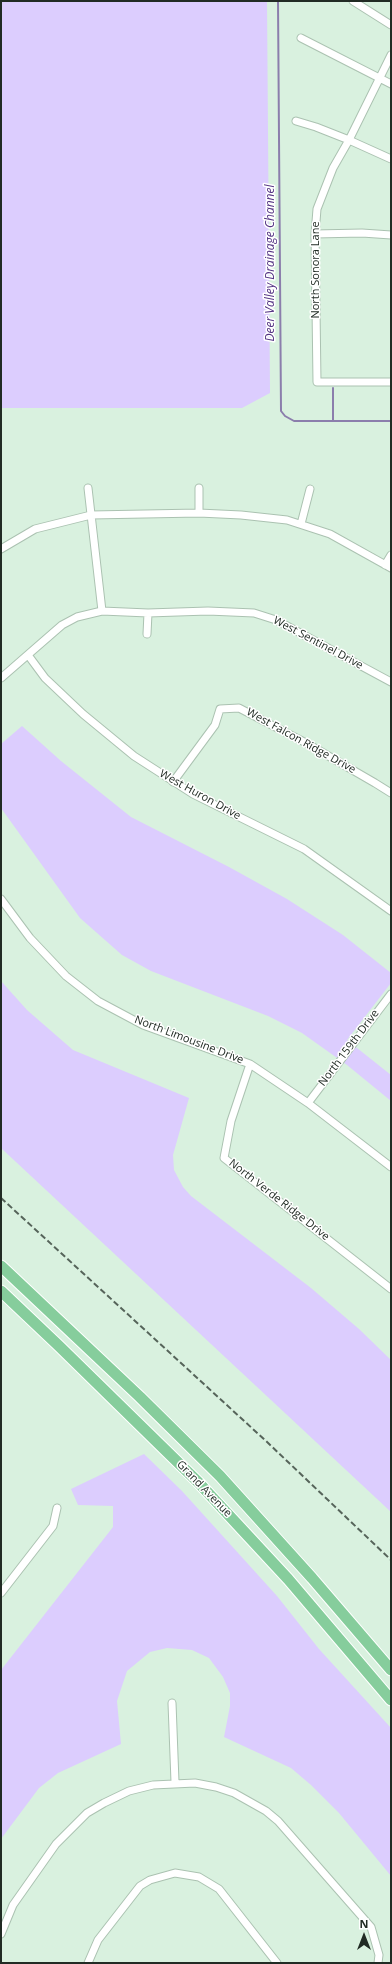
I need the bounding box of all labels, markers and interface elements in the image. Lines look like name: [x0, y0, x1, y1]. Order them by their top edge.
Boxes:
water label: Deer Valley Drainage Channel: [264, 184, 278, 342]
street label: North Sonora Lane: [309, 221, 323, 319]
street label: West Sentinel Drive: [271, 614, 365, 672]
street label: West Falcon Ridge Drive: [244, 705, 358, 777]
street label: West Huron Drive: [157, 767, 243, 823]
street label: North 159th Drive: [316, 1007, 382, 1089]
street label: North Limousine Drive: [133, 1013, 245, 1067]
street label: North Verde Ridge Drive: [226, 1157, 332, 1243]
street label: Grand Avenue: [174, 1458, 234, 1520]
north arrow: [344, 1916, 384, 1956]
text: N: [360, 1916, 368, 1931]

